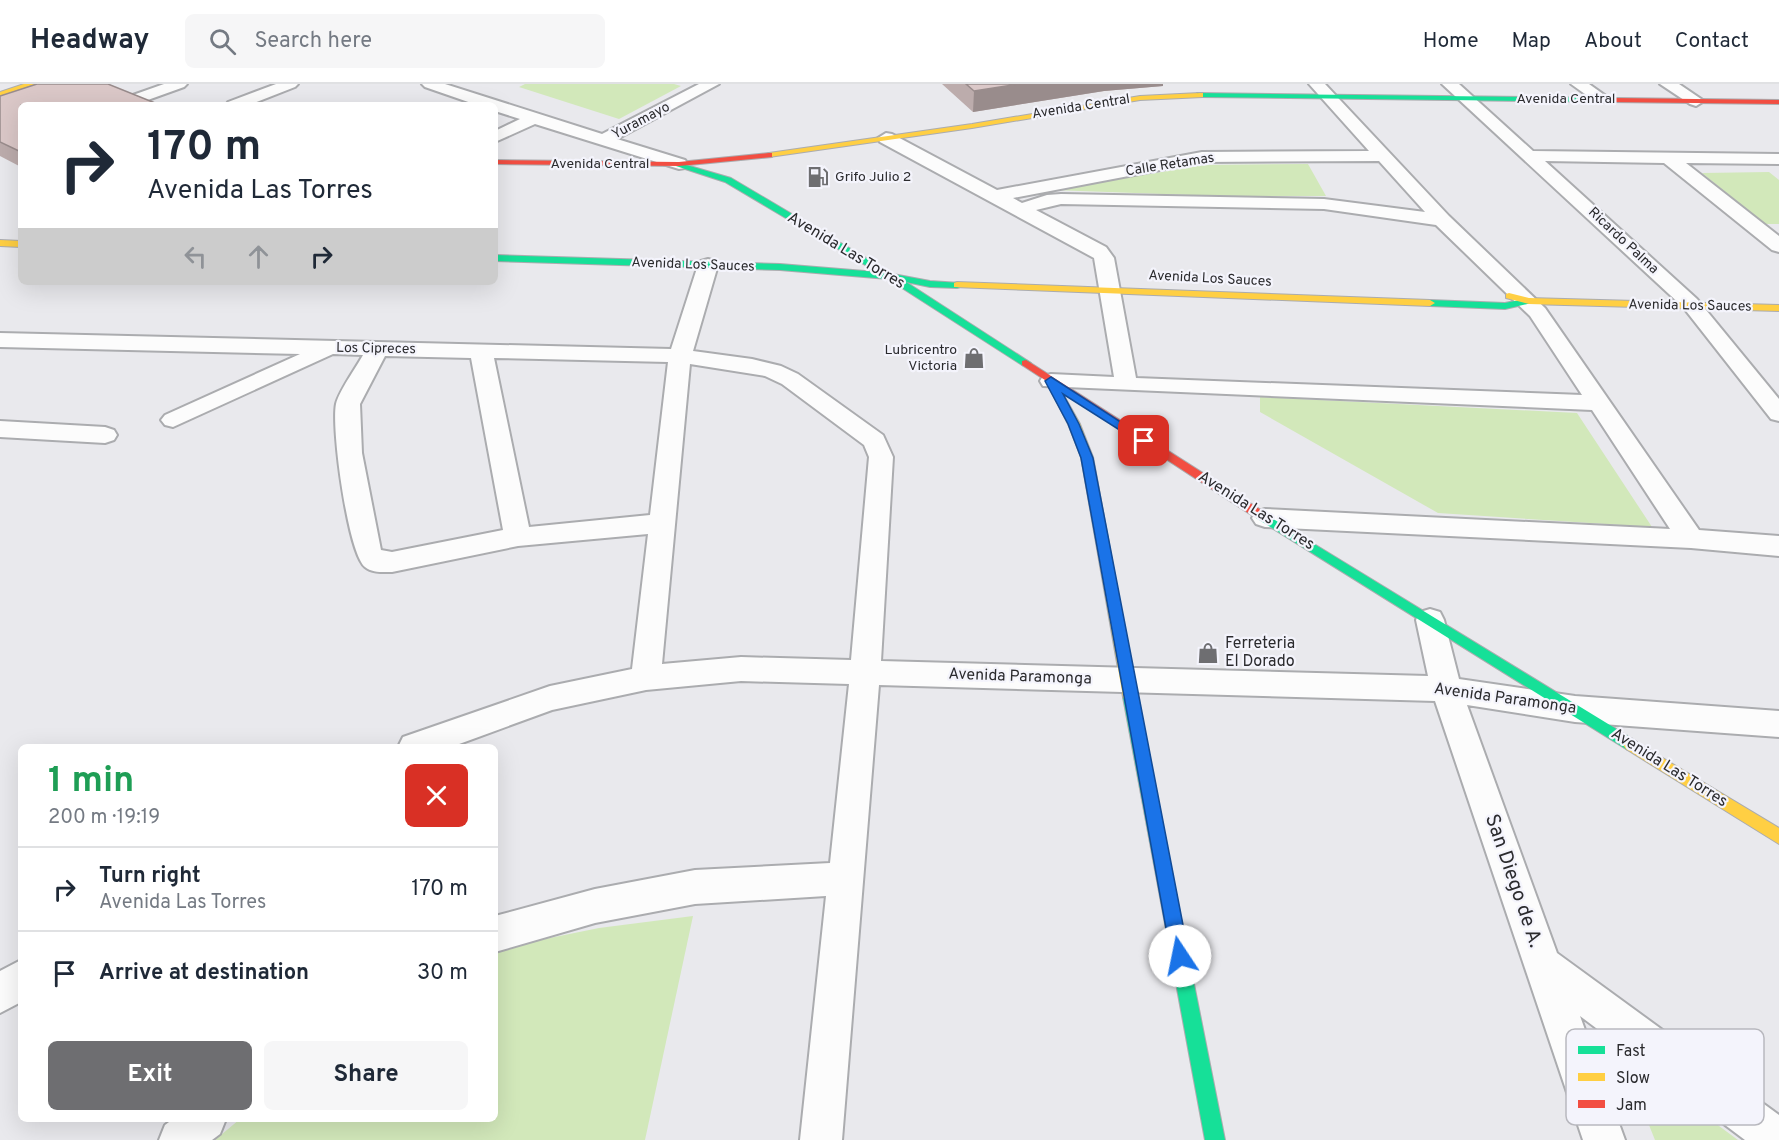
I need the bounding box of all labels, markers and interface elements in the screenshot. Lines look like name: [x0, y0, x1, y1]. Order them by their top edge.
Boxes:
search box: [185, 14, 605, 68]
text: Headway: [30, 23, 149, 59]
icon: search: [206, 25, 239, 58]
text: Search here: [254, 28, 372, 55]
text: Home: [1423, 28, 1479, 55]
text: Map: [1512, 28, 1551, 55]
text: About: [1584, 28, 1642, 55]
text: Contact: [1675, 28, 1749, 55]
street label: Avenida Central: [1031, 91, 1131, 123]
street label: Avenida Central: [1517, 91, 1615, 108]
street label: Yuramayo: [609, 99, 673, 143]
text: 170 m: [147, 122, 261, 175]
icon: right: [48, 126, 126, 204]
street label: Calle Retamas: [1124, 150, 1216, 180]
street label: Avenida Central: [551, 156, 649, 173]
fuel station icon: Grifo Julio 2: [806, 165, 830, 189]
place label: Grifo Julio 2: [835, 169, 911, 186]
text: Avenida Las Torres: [147, 174, 373, 208]
street label: Ricardo Palma: [1584, 204, 1662, 278]
street label: Avenida Las Torres: [783, 208, 909, 294]
icon: left: [179, 240, 212, 273]
icon: ahead: [242, 240, 275, 273]
icon: right: [305, 240, 338, 273]
street label: Avenida Los Sauces: [631, 254, 755, 276]
street label: Avenida Los Sauces: [1148, 267, 1272, 291]
street label: Avenida Los Sauces: [1628, 296, 1752, 316]
street label: Los Cipreces: [336, 340, 416, 358]
place label: Lubricentro Victoria: [884, 342, 957, 375]
shop icon: Lubricentro Victoria: [962, 346, 986, 370]
pin: [1118, 415, 1169, 466]
icon: arrive: [1127, 424, 1160, 457]
street label: Avenida Las Torres: [1194, 467, 1318, 555]
place label: Ferreteria El Dorado: [1225, 634, 1295, 672]
shop icon: Ferreteria El Dorado: [1196, 641, 1220, 665]
street label: Avenida Paramonga: [948, 665, 1092, 689]
street label: Avenida Paramonga: [1433, 679, 1577, 719]
street label: Avenida Las Torres: [1607, 724, 1731, 812]
text: 1 min: [48, 759, 134, 805]
button: close: [405, 764, 468, 827]
text: 200 m · 19:19: [48, 805, 160, 831]
street label: San Diego de A.: [1478, 811, 1548, 951]
text: Turn right: [99, 863, 201, 890]
icon: right: [48, 873, 81, 906]
text: 170 m: [411, 876, 468, 903]
text: Avenida Las Torres: [99, 890, 266, 916]
position arrow: [1148, 924, 1212, 988]
icon: arrive: [48, 957, 81, 990]
text: Arrive at destination: [99, 960, 309, 987]
text: 30 m: [417, 960, 468, 987]
legend: [1566, 1029, 1764, 1125]
button: Exit: [48, 1041, 252, 1110]
button: Share: [264, 1041, 468, 1110]
text: Fast: [1616, 1042, 1646, 1062]
text: Slow: [1616, 1069, 1650, 1089]
text: Jam: [1616, 1096, 1647, 1116]

